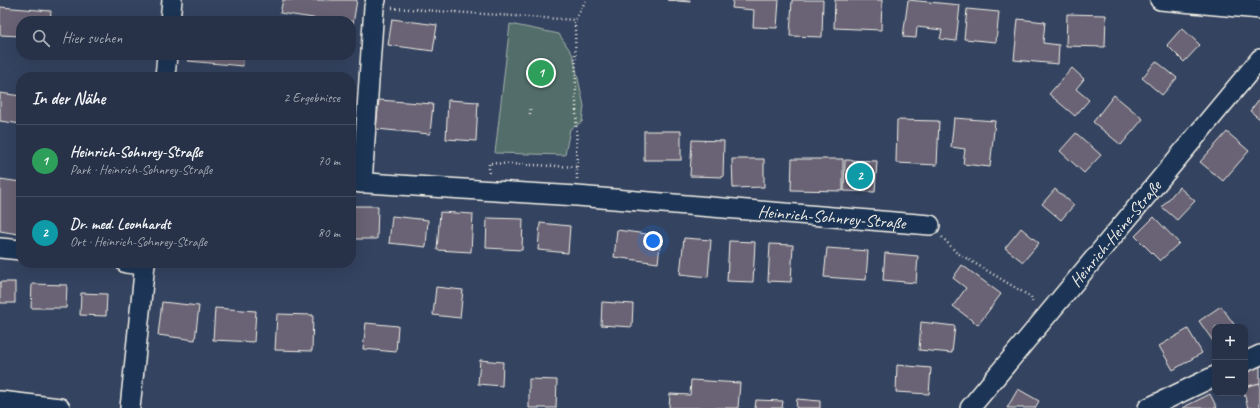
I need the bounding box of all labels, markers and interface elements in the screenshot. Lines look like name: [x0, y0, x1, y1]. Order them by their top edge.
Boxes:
search box: [16, 16, 356, 60]
icon: search: [30, 27, 52, 49]
text: Hier suchen: [62, 29, 122, 48]
pin: 1: [528, 58, 554, 88]
text: In der Nähe: [32, 88, 105, 109]
text: 2 Ergebnisse: [284, 90, 340, 106]
text: Heinrich-Sohnrey-Straße: [70, 143, 202, 162]
text: 1: [42, 153, 48, 169]
text: 70 m: [318, 153, 340, 169]
pin: 2: [847, 161, 873, 191]
text: Park · Heinrich-Sohnrey-Straße: [70, 162, 212, 178]
street label: Heinrich-Heine-Straße: [1065, 175, 1166, 291]
street label: Heinrich-Sohnrey-Straße: [757, 200, 908, 234]
text: Dr. med. Leonhardt: [70, 215, 170, 234]
text: 2: [42, 225, 48, 241]
text: 80 m: [318, 225, 340, 241]
your location: [643, 231, 663, 251]
text: Ort · Heinrich-Sohnrey-Straße: [70, 234, 207, 250]
map controls: [1212, 324, 1248, 396]
button: +: [1212, 324, 1248, 360]
button: −: [1212, 360, 1248, 396]

